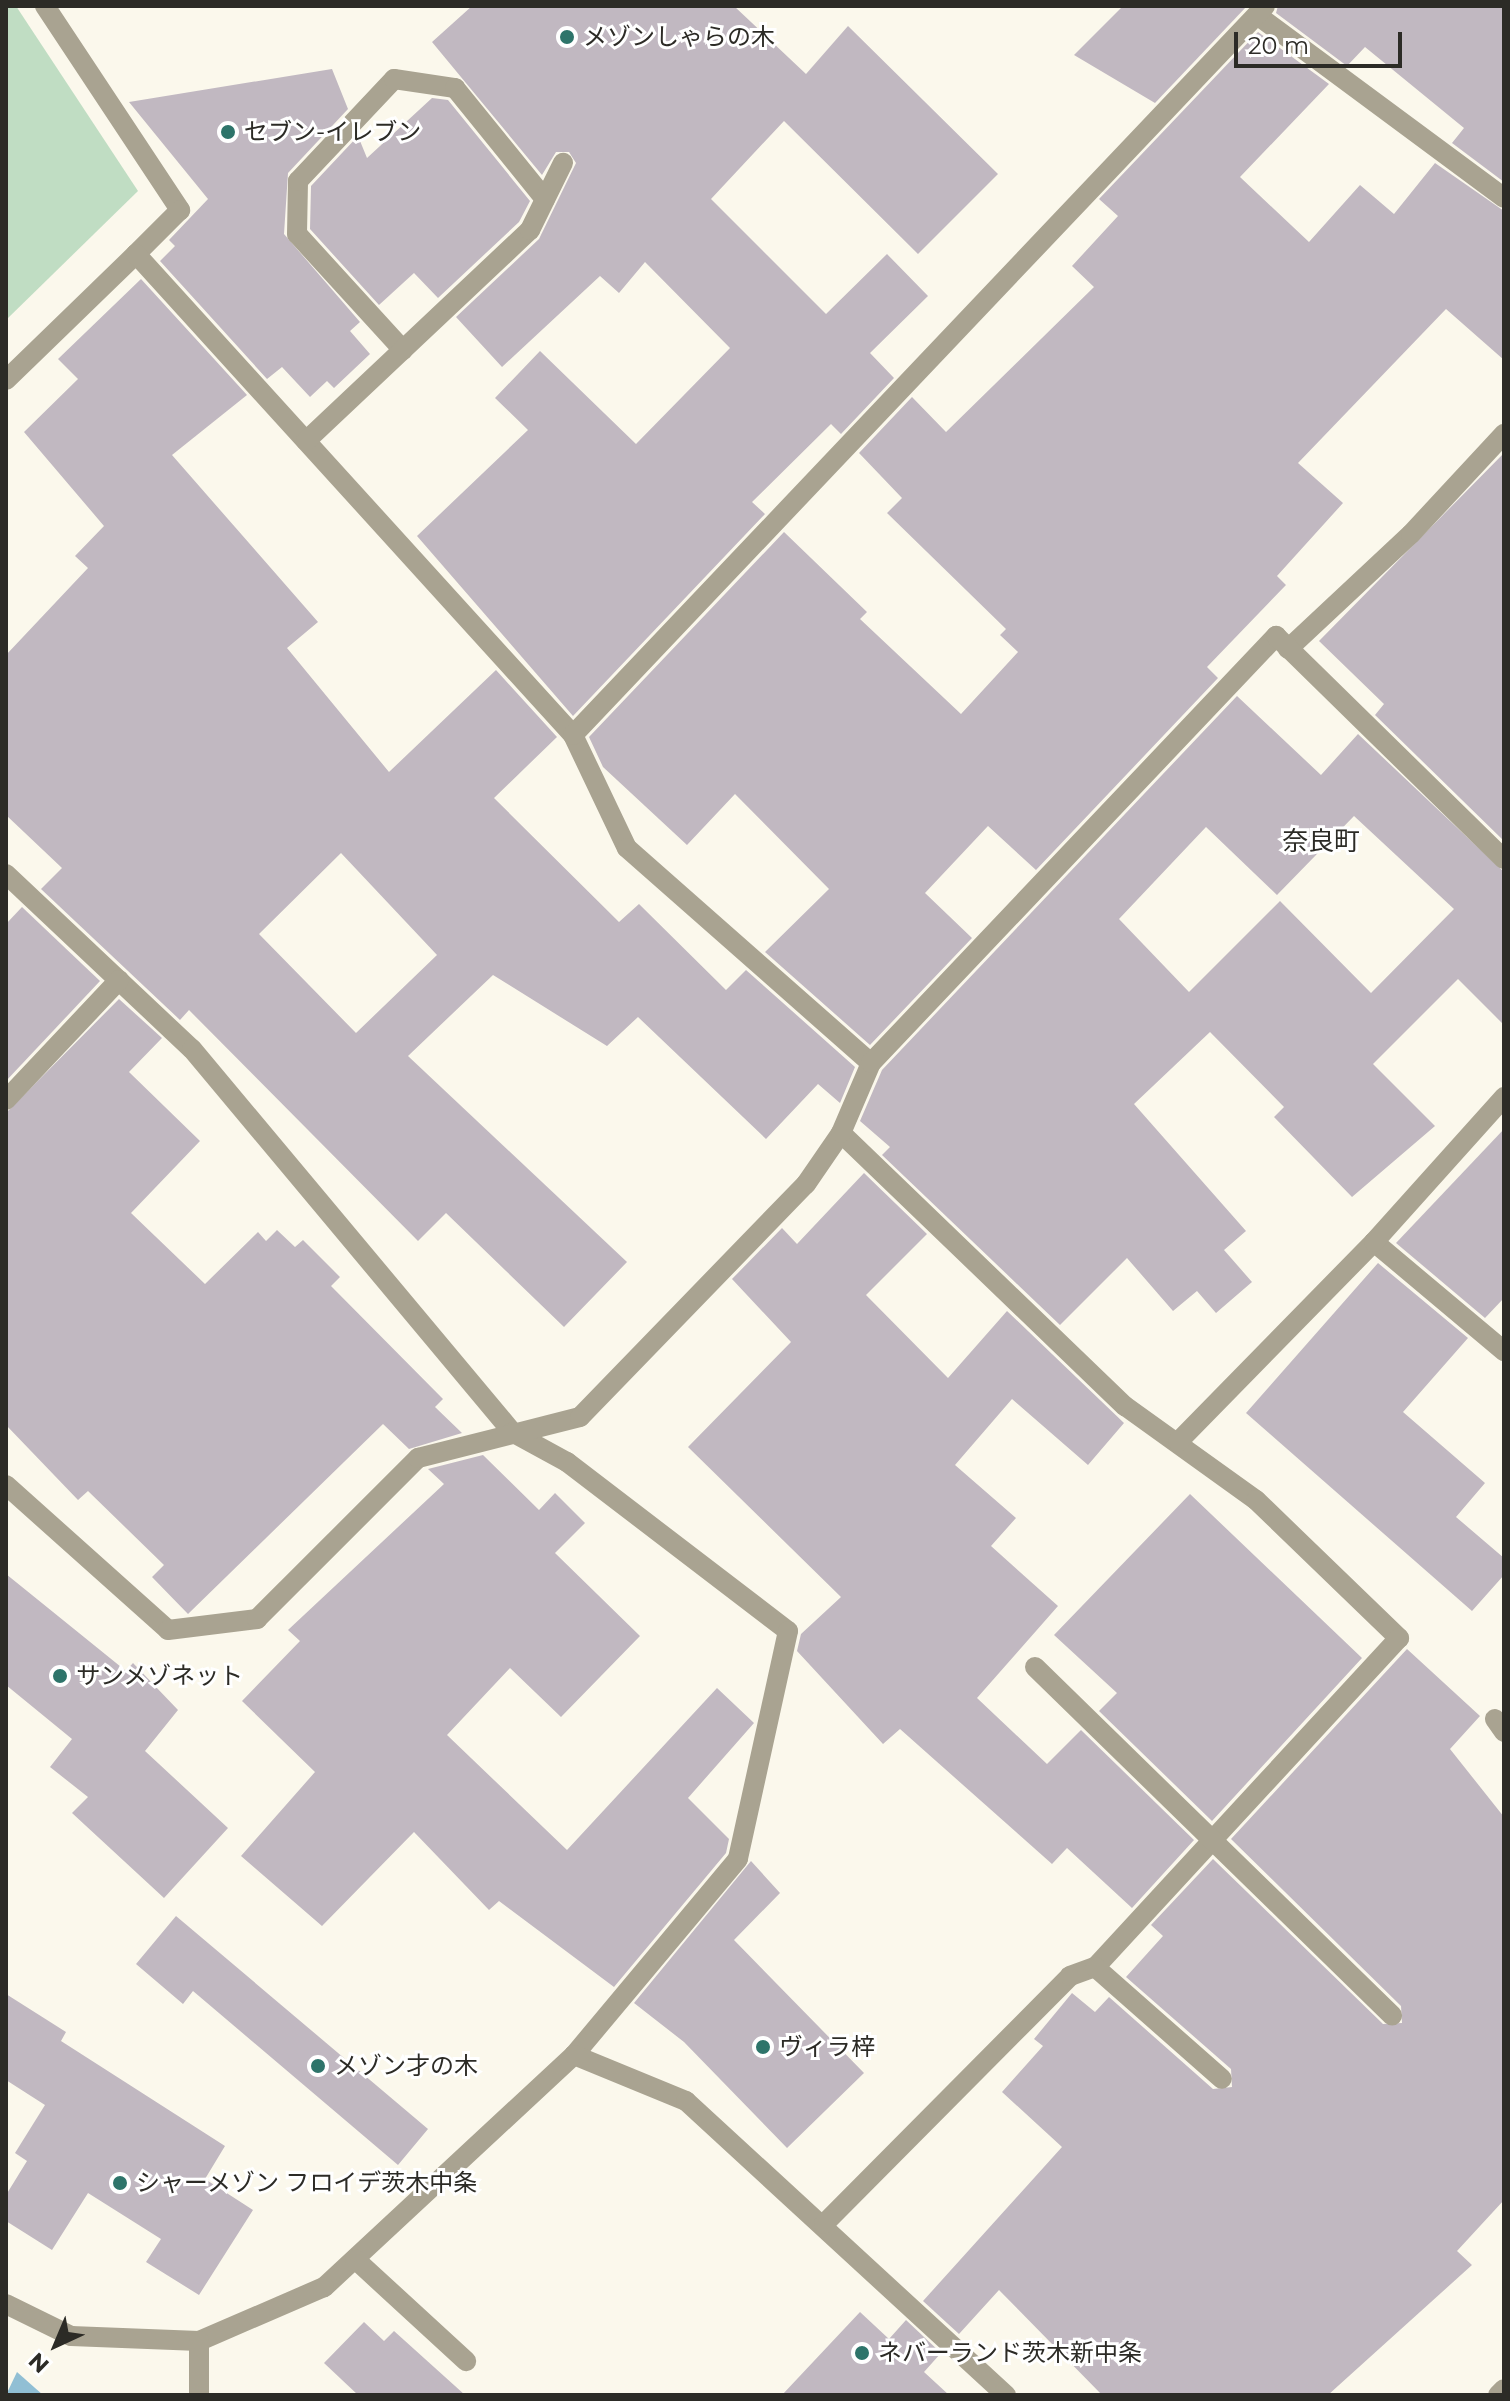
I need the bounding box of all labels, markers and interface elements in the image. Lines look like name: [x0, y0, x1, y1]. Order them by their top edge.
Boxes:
scale bar: [1238, 16, 1406, 66]
place label: メゾンしゃらの木: [583, 23, 775, 51]
marker: メゾンしゃらの木: [558, 28, 576, 46]
text: 20 m: [1248, 31, 1309, 60]
place label: セブン-イレブン: [244, 118, 421, 146]
marker: セブン-イレブン: [219, 123, 237, 141]
district label: 奈良町: [1282, 826, 1360, 858]
place label: サンメゾネット: [76, 1662, 244, 1690]
marker: サンメゾネット: [51, 1667, 69, 1685]
place label: ヴィラ梓: [779, 2033, 875, 2061]
marker: ヴィラ梓: [754, 2038, 772, 2056]
place label: メゾン才の木: [334, 2052, 478, 2080]
marker: メゾン才の木: [309, 2057, 327, 2075]
place label: シャーメゾン フロイデ茨木中条: [136, 2169, 478, 2197]
marker: シャーメゾン フロイデ茨木中条: [111, 2174, 129, 2192]
north arrow: [16, 2305, 96, 2385]
place label: ネバーランド茨木新中条: [878, 2339, 1142, 2367]
marker: ネバーランド茨木新中条: [853, 2344, 871, 2362]
text: N: [23, 2347, 55, 2379]

